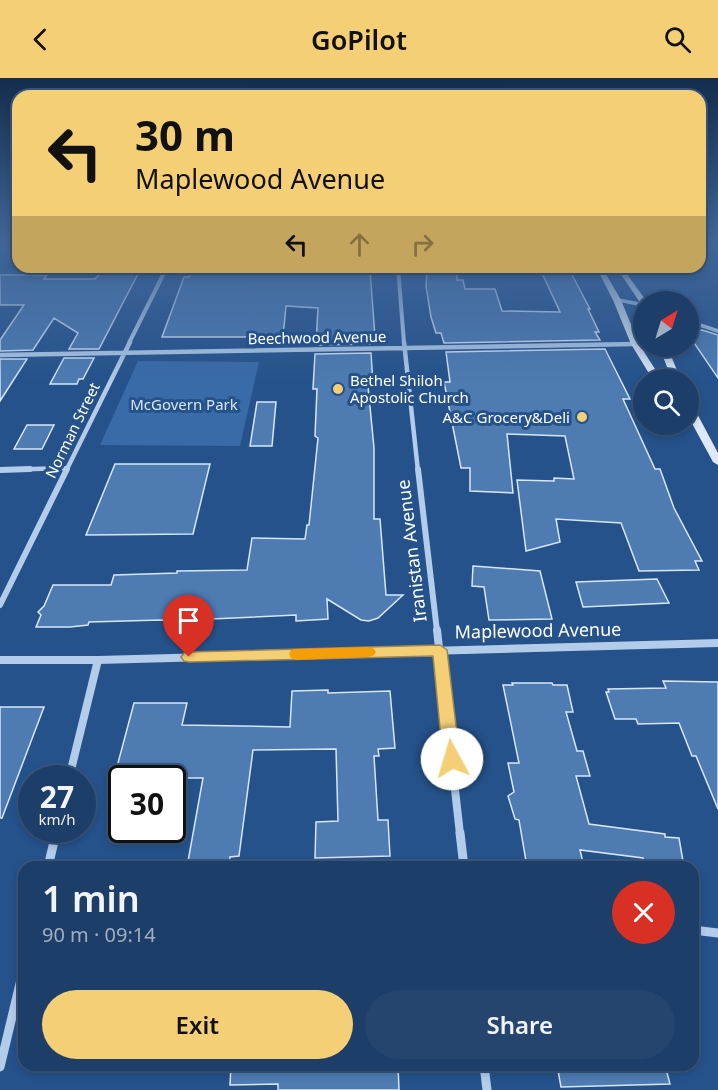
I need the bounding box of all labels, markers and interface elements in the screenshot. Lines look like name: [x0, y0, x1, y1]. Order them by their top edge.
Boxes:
text: GoPilot: [311, 21, 407, 58]
icon: back: [24, 23, 57, 56]
icon: search: [661, 23, 694, 56]
text: 30 m: [135, 106, 235, 163]
icon: left: [36, 114, 114, 192]
text: Maplewood Avenue: [135, 160, 385, 197]
icon: left: [280, 228, 313, 261]
icon: ahead: [343, 228, 376, 261]
icon: right: [406, 228, 439, 261]
north arrow: [633, 291, 699, 357]
map controls: [633, 291, 699, 435]
street label: Beechwood Avenue: [247, 326, 387, 348]
button: search: [633, 369, 699, 435]
place label: Bethel Shiloh Apostolic Church: [350, 370, 469, 407]
street label: Norman Street: [40, 378, 104, 481]
marker: Bethel Shiloh Apostolic Church: [331, 382, 345, 396]
park label: McGovern Park: [130, 394, 238, 414]
place label: A&C Grocery&Deli: [443, 407, 570, 427]
marker: A&C Grocery&Deli: [575, 410, 589, 424]
street label: Iranistan Avenue: [390, 478, 432, 624]
pin: [163, 595, 214, 657]
icon: arrive: [172, 604, 205, 637]
street label: Maplewood Avenue: [454, 617, 622, 643]
position arrow: [420, 727, 484, 791]
speed limit sign: 30: [108, 765, 186, 843]
text: 27: [40, 776, 74, 817]
text: km/h: [39, 809, 75, 829]
text: 1 min: [42, 874, 140, 923]
button: close: [612, 881, 675, 944]
text: 90 m · 09:14: [42, 921, 156, 948]
button: Exit: [42, 990, 353, 1059]
button: Share: [365, 990, 675, 1059]

